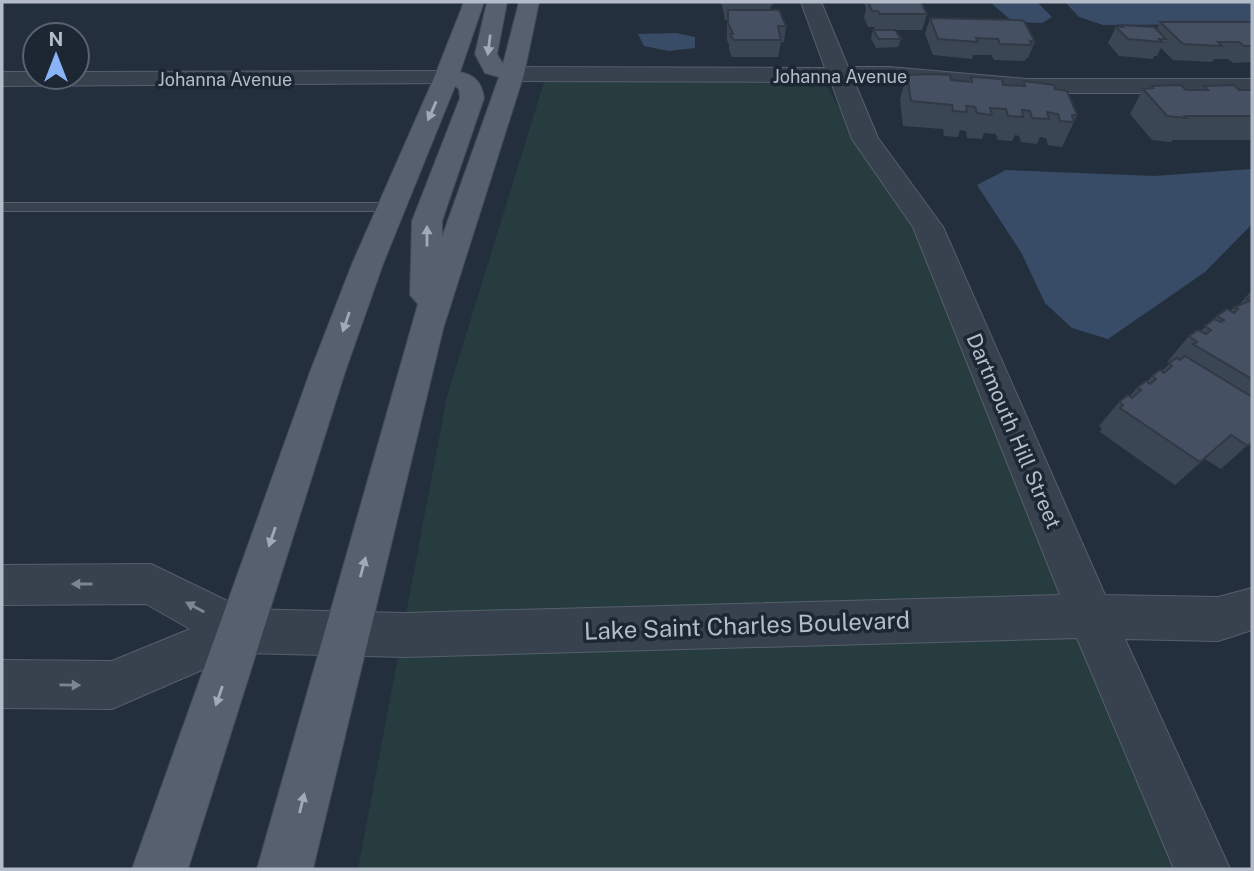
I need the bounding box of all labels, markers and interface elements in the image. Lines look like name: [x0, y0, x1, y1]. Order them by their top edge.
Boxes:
north arrow: [21, 21, 91, 91]
text: N: [49, 28, 63, 50]
one-way arrow: [483, 34, 494, 56]
street label: Johanna Avenue: [773, 66, 907, 87]
street label: Johanna Avenue: [158, 69, 292, 90]
one-way arrow: [426, 101, 437, 122]
one-way arrow: [421, 225, 433, 247]
one-way arrow: [340, 311, 351, 332]
street label: Dartmouth Hill Street: [961, 329, 1067, 533]
one-way arrow: [266, 527, 277, 548]
one-way arrow: [358, 556, 369, 578]
one-way arrow: [71, 578, 93, 590]
one-way arrow: [185, 602, 205, 614]
street label: Lake Saint Charles Boulevard: [583, 605, 911, 645]
one-way arrow: [59, 679, 81, 691]
one-way arrow: [213, 686, 223, 707]
one-way arrow: [297, 792, 308, 814]

